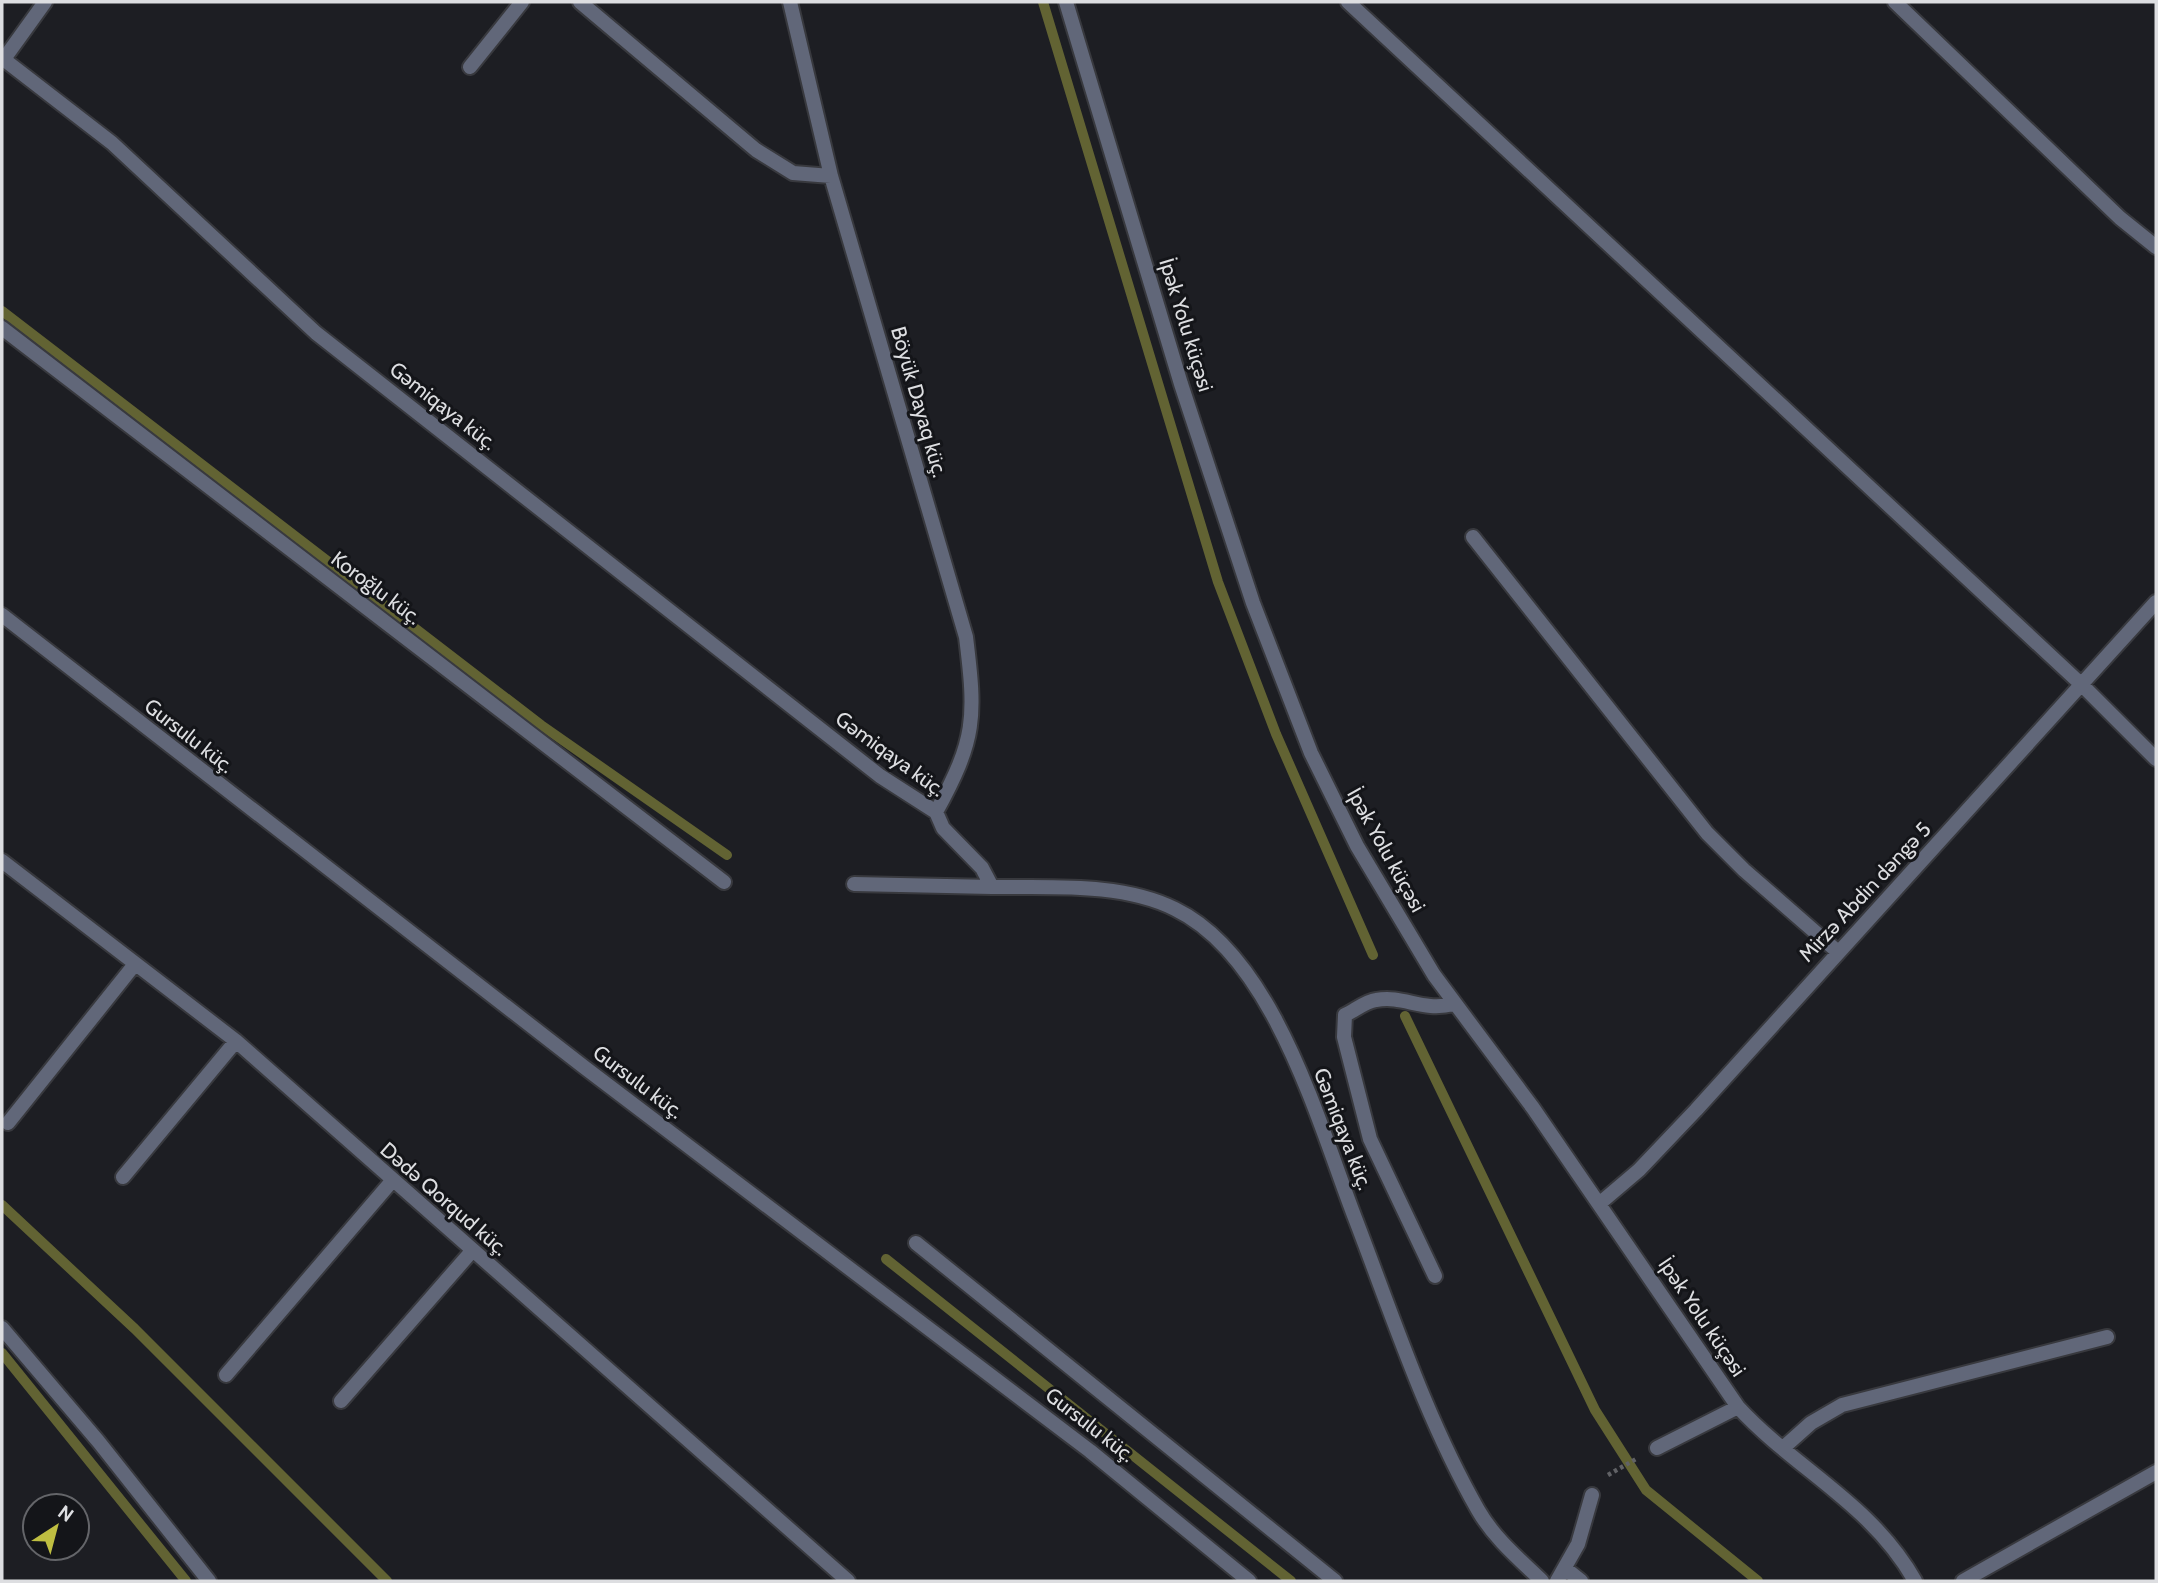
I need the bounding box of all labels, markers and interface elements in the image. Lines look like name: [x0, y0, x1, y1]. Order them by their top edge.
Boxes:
street label: İpək Yolu küçəsi: [1154, 255, 1219, 395]
street label: Böyük Dayaq küç.: [886, 324, 953, 480]
street label: Gəmiqaya küç.: [385, 356, 502, 455]
street label: Koroğlu küç.: [326, 546, 426, 630]
street label: Gursulu küç.: [140, 693, 239, 778]
street label: Gəmiqaya küç.: [831, 706, 950, 802]
street label: İpək Yolu küçəsi: [1342, 783, 1431, 916]
street label: Mirzə Abdin dəngə 5: [1793, 817, 1936, 967]
street label: Gursulu küç.: [588, 1040, 688, 1124]
street label: Gəmiqaya küç.: [1309, 1064, 1378, 1193]
street label: Dədə Qorqud küç.: [376, 1137, 513, 1261]
street label: İpək Yolu küçəsi: [1653, 1252, 1751, 1381]
street label: Gursulu küç.: [1041, 1382, 1140, 1467]
north arrow: [21, 1492, 91, 1562]
text: N: [54, 1500, 78, 1527]

